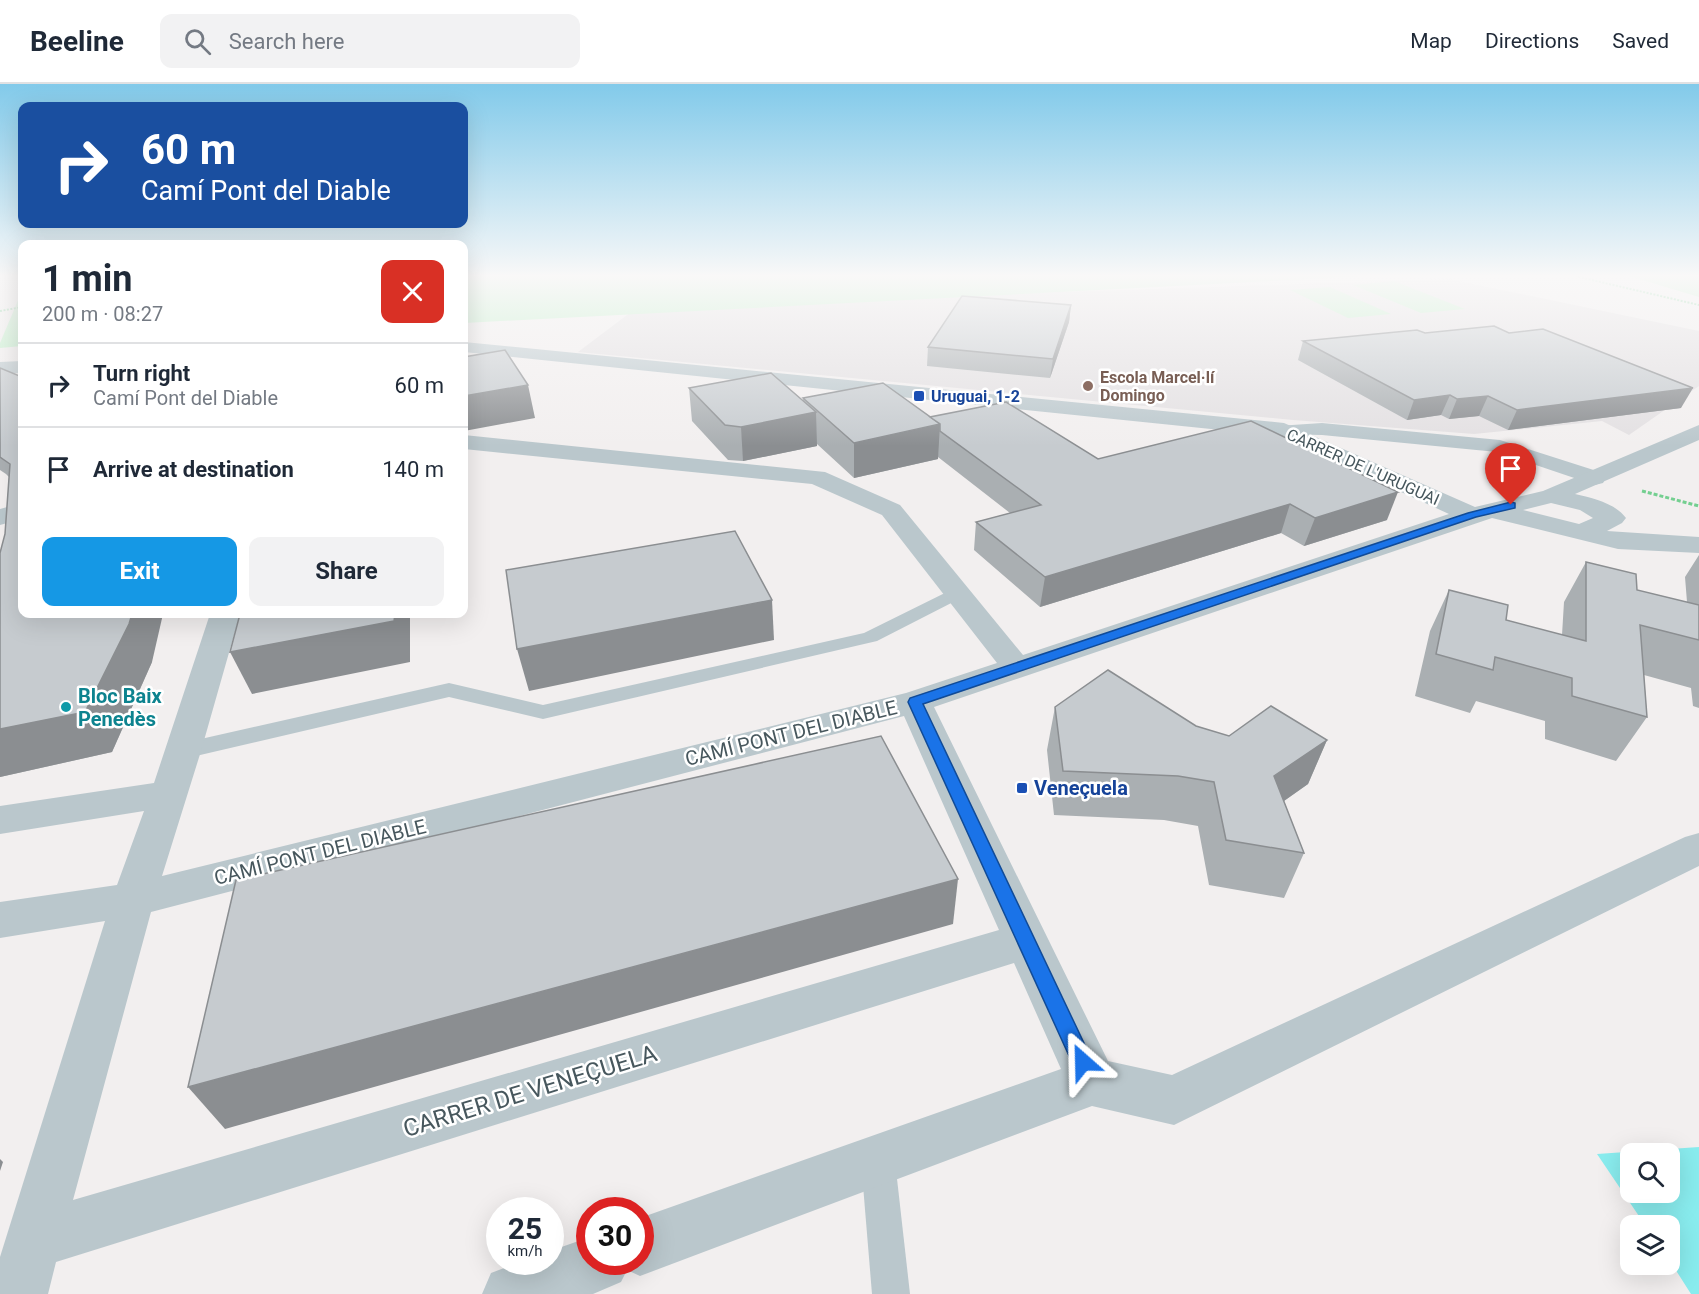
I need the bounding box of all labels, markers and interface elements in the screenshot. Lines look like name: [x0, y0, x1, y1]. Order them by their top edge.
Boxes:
search box: [160, 14, 580, 68]
text: Beeline: [30, 25, 124, 58]
icon: search: [181, 25, 214, 58]
text: Search here: [229, 29, 345, 54]
text: Map: [1410, 29, 1452, 53]
text: Directions: [1485, 29, 1579, 53]
text: Saved: [1612, 29, 1669, 53]
text: 60 m: [141, 125, 236, 174]
icon: right: [42, 126, 120, 204]
text: Camí Pont del Diable: [141, 175, 391, 207]
text: 1 min: [42, 258, 133, 300]
button: close: [381, 260, 444, 323]
text: 200 m · 08:27: [42, 302, 163, 326]
text: Turn right: [93, 361, 190, 386]
place label: Escola Marcel·lí Domingo: [1100, 368, 1216, 405]
icon: right: [42, 369, 75, 402]
text: 60 m: [395, 373, 444, 398]
marker: Escola Marcel·lí Domingo: [1081, 379, 1095, 393]
text: Camí Pont del Diable: [93, 386, 278, 410]
place label: Uruguai, 1-2: [931, 387, 1020, 406]
marker: Uruguai, 1-2: [912, 389, 926, 403]
street label: CARRER DE L'URUGUAI: [1284, 425, 1442, 509]
pin: [1485, 443, 1536, 505]
icon: arrive: [1494, 452, 1527, 485]
icon: arrive: [42, 453, 75, 486]
text: Arrive at destination: [93, 457, 294, 482]
text: 140 m: [382, 457, 444, 482]
button: Exit: [42, 537, 237, 606]
button: Share: [249, 537, 444, 606]
place label: Bloc Baix Penedès: [78, 684, 162, 731]
street label: CAMÍ PONT DEL DIABLE: [683, 695, 899, 771]
marker: Bloc Baix Penedès: [59, 700, 73, 714]
place label: Veneçuela: [1034, 776, 1128, 800]
marker: Veneçuela: [1015, 781, 1029, 795]
street label: CAMÍ PONT DEL DIABLE: [212, 814, 428, 890]
position arrow: [1051, 1030, 1115, 1094]
street label: CARRER DE VENEÇUELA: [400, 1039, 661, 1143]
map controls: [1620, 1143, 1680, 1275]
button: search: [1620, 1143, 1680, 1203]
speed limit sign: 30: [576, 1197, 654, 1275]
text: 25: [508, 1211, 542, 1246]
button: layers: [1620, 1215, 1680, 1275]
text: km/h: [507, 1242, 543, 1260]

